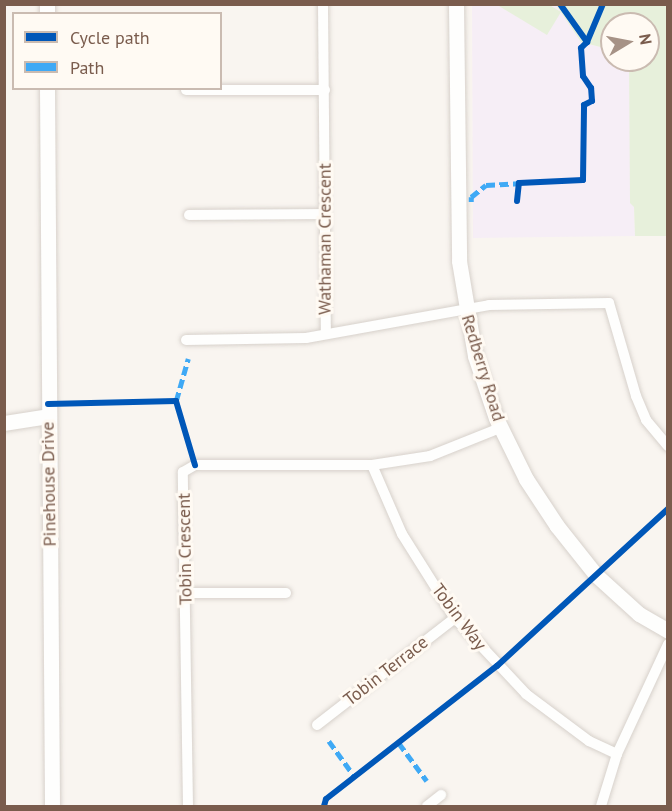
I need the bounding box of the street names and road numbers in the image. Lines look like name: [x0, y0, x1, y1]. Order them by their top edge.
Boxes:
street label: Wathaman Crescent: [314, 163, 336, 315]
street label: Redberry Road: [456, 312, 510, 424]
street label: Pinehouse Drive: [37, 421, 61, 547]
street label: Tobin Crescent: [173, 493, 197, 605]
street label: Tobin Way: [427, 579, 491, 655]
street label: Tobin Terrace: [339, 631, 433, 711]

